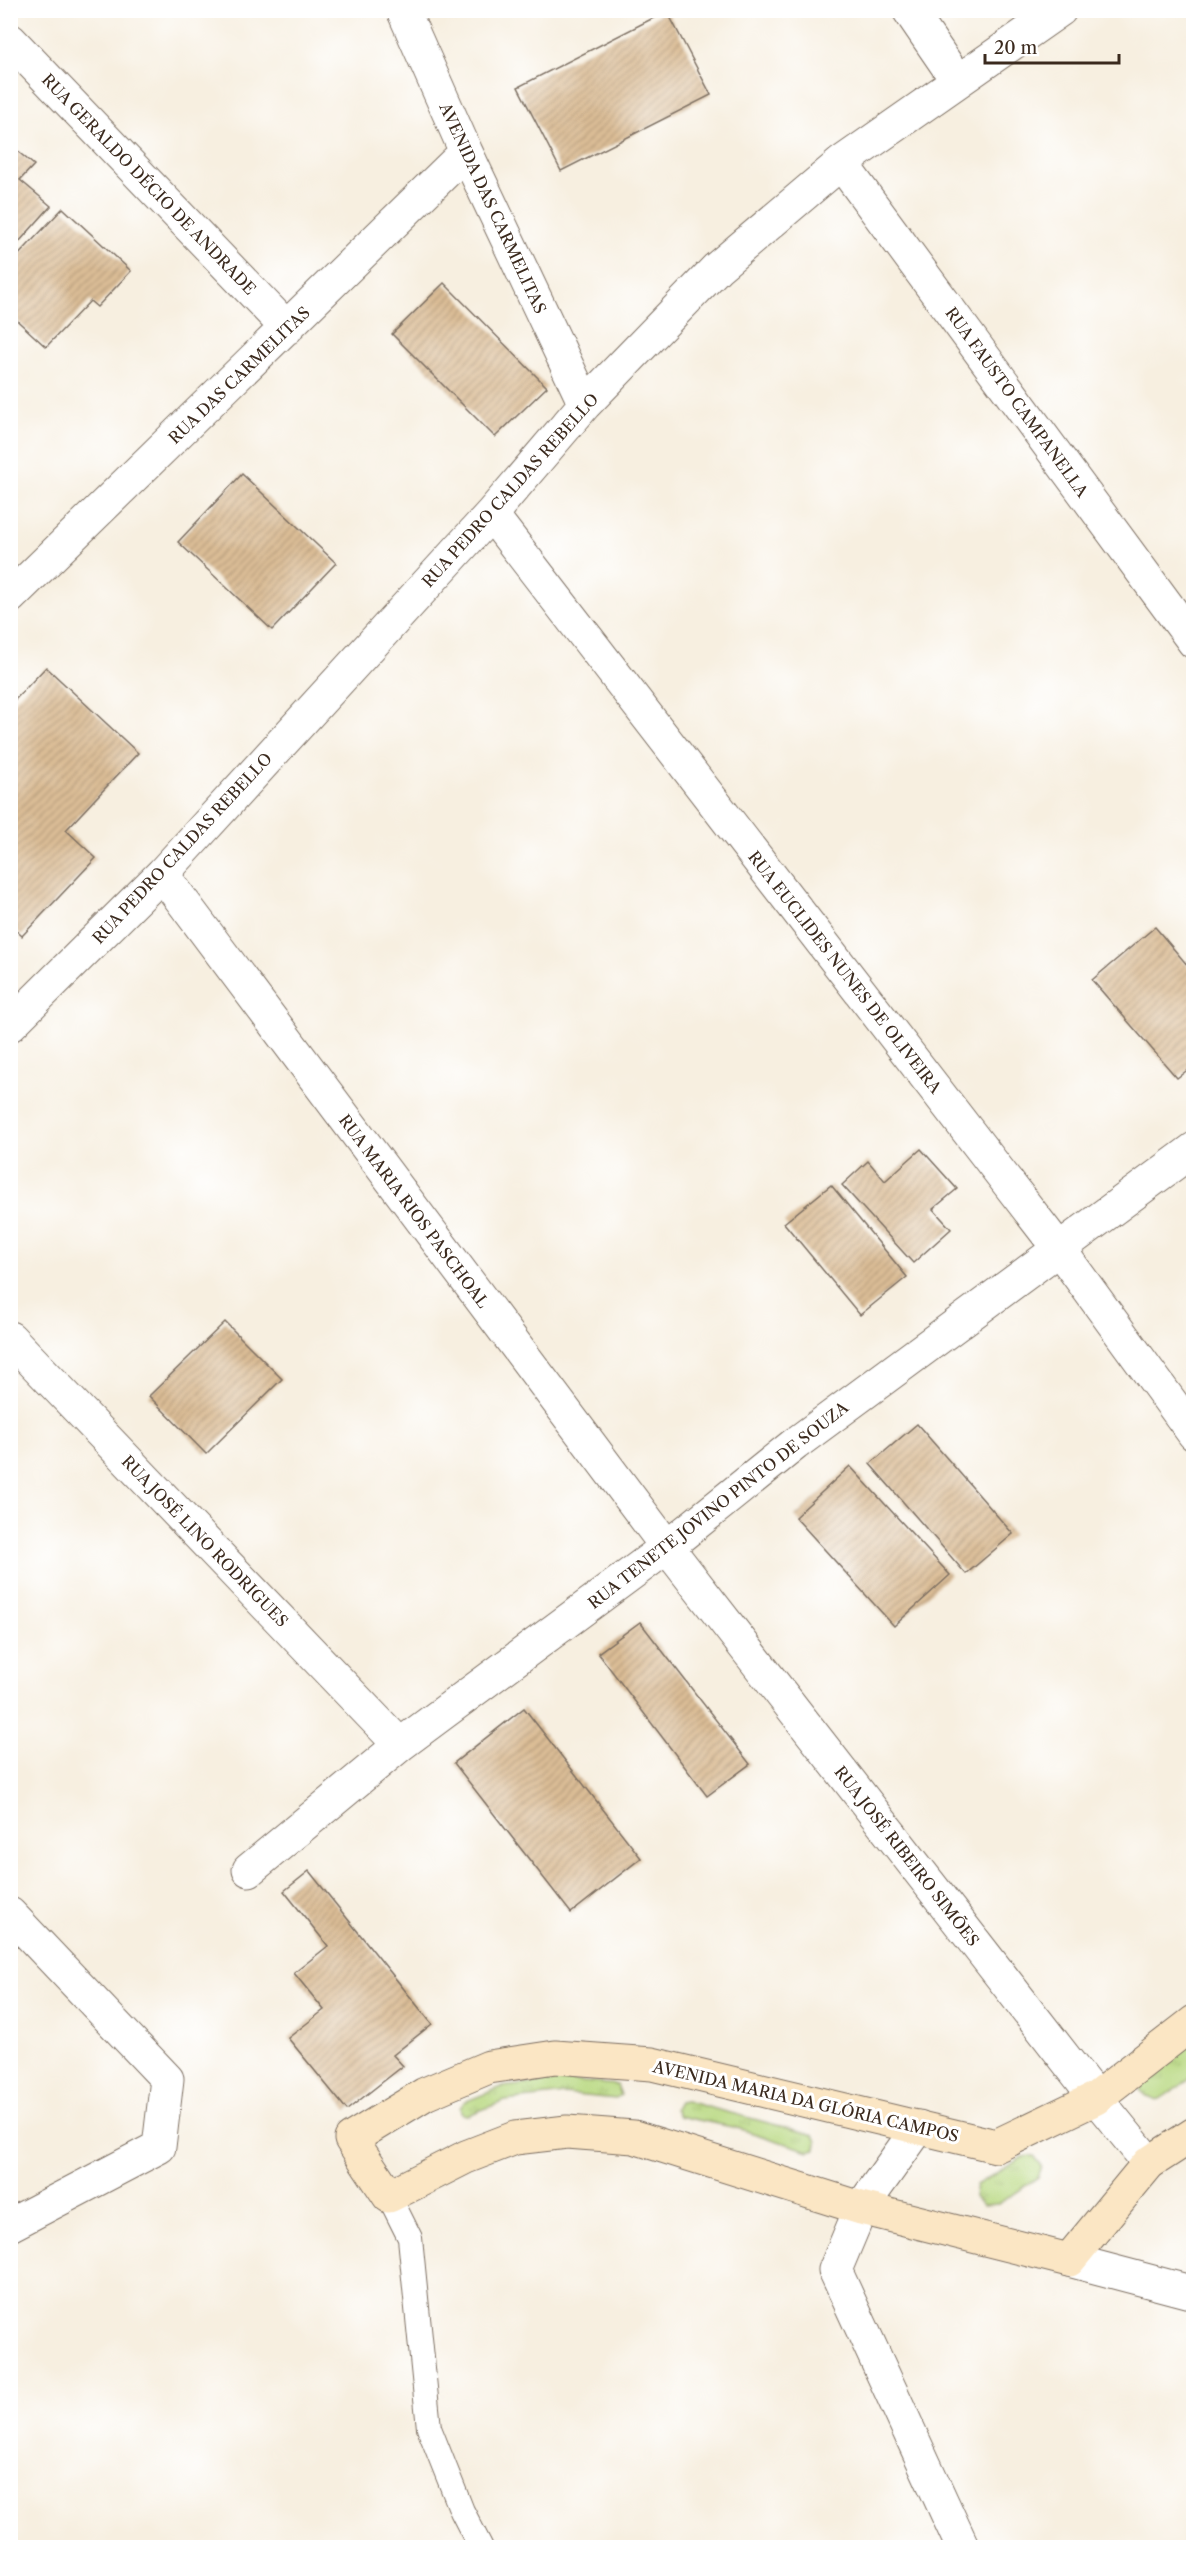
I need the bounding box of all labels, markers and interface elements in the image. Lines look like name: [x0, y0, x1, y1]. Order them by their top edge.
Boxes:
scale bar: [985, 27, 1118, 65]
text: 20 m: [994, 37, 1038, 59]
street label: RUA GERALDO DÉCIO DE ANDRADE: [38, 69, 260, 299]
street label: AVENIDA DAS CARMELITAS: [435, 98, 551, 317]
street label: RUA DAS CARMELITAS: [164, 302, 314, 448]
street label: RUA FAUSTO CAMPANELLA: [941, 303, 1093, 502]
street label: RUA PEDRO CALDAS REBELLO: [418, 389, 602, 591]
street label: RUA PEDRO CALDAS REBELLO: [88, 748, 276, 948]
street label: RUA EUCLIDES NUNES DE OLIVEIRA: [744, 847, 947, 1098]
street label: RUA MARIA RIOS PASCHOAL: [335, 1110, 494, 1312]
street label: RUA TENETE JOVINO PINTO DE SOUZA: [584, 1396, 853, 1613]
street label: RUA JOSÉ LINO RODRIGUES: [118, 1451, 292, 1631]
street label: RUA JOSÉ RIBEIRO SIMÕES: [830, 1761, 984, 1950]
street label: AVENIDA MARIA DA GLÓRIA CAMPOS: [650, 2056, 961, 2146]

